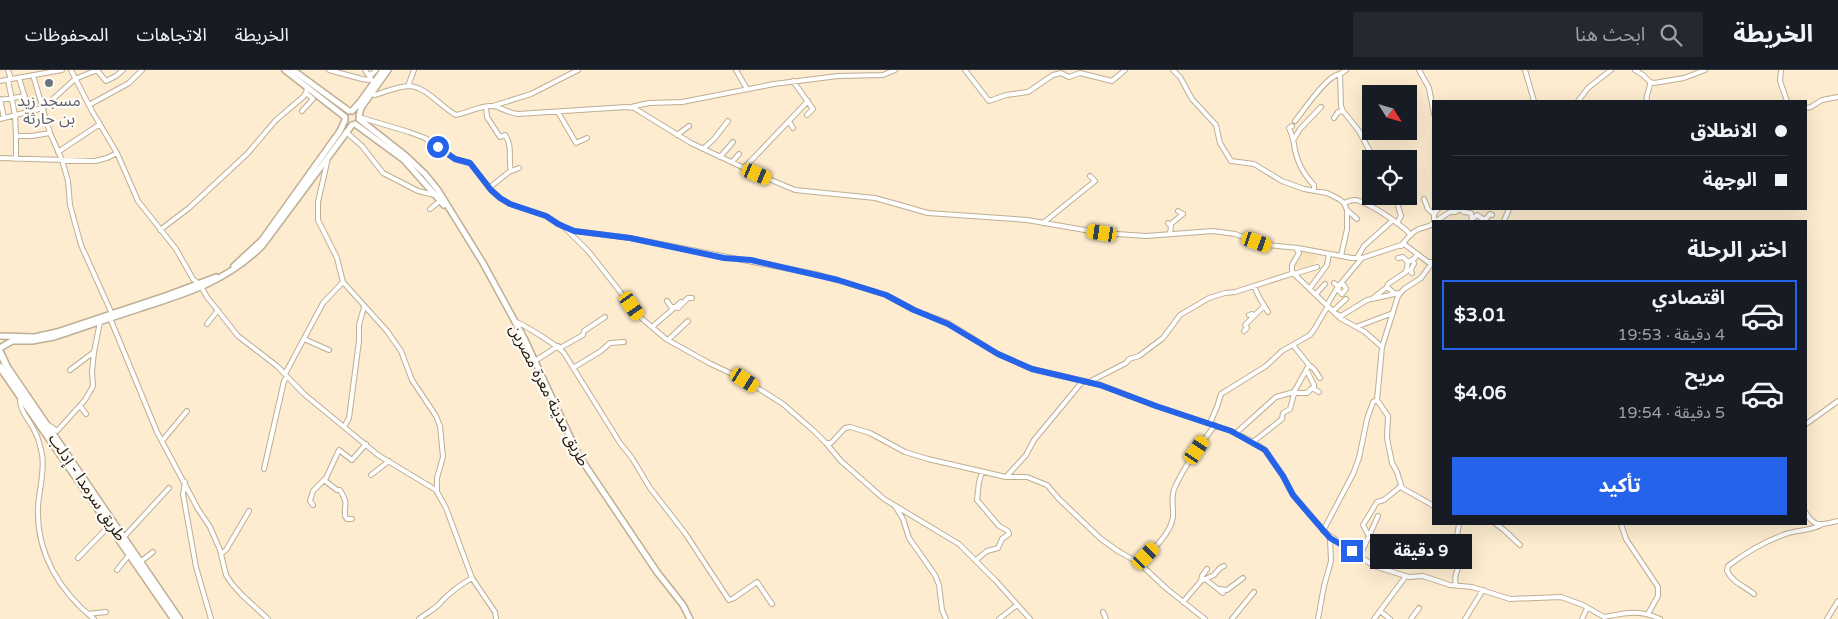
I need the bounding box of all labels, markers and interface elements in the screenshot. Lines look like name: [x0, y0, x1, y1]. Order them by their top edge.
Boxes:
search box: [1353, 12, 1703, 57]
text: الخريطة: [1733, 20, 1813, 49]
icon: search: [1657, 21, 1685, 49]
text: المحفوظات: [25, 24, 109, 46]
text: الاتجاهات: [137, 24, 207, 46]
text: الخريطة: [235, 24, 289, 46]
text: ابحث هنا: [1575, 24, 1645, 46]
marker: مسجد زيد بن حارثة: [43, 77, 55, 89]
north arrow: [1362, 85, 1418, 140]
map controls: [1362, 85, 1417, 205]
place label: مسجد زيد بن حارثة: [17, 91, 81, 129]
text: الانطلاق: [1691, 120, 1757, 142]
route start: [427, 136, 449, 158]
button: locate: [1362, 150, 1417, 205]
car: [740, 161, 773, 187]
text: الوجهة: [1703, 169, 1757, 191]
car: [1086, 223, 1117, 243]
car: [1240, 230, 1273, 254]
text: اختر الرحلة: [1687, 237, 1787, 263]
text: اقتصادي: [1652, 287, 1725, 309]
car: [617, 289, 646, 323]
icon: car: [1740, 293, 1785, 338]
text: $3.01: [1454, 304, 1506, 326]
street label: طريق مدينة معرة مصرين: [505, 321, 594, 470]
text: 4 دقيقة · 19:53: [1617, 325, 1725, 345]
text: مريح: [1685, 365, 1725, 387]
car: [728, 366, 761, 394]
icon: car: [1740, 371, 1785, 416]
text: $4.06: [1454, 382, 1506, 404]
text: 5 دقيقة · 19:54: [1617, 403, 1725, 423]
street label: طريق سرمدا - إدلب: [44, 430, 131, 545]
car: [1182, 433, 1211, 467]
button: تأكيد: [1452, 457, 1787, 515]
callout: 9 دقيقة: [1370, 534, 1472, 568]
car: [1130, 540, 1161, 572]
route end: [1341, 540, 1363, 562]
text: 9 دقيقة: [1394, 541, 1448, 561]

